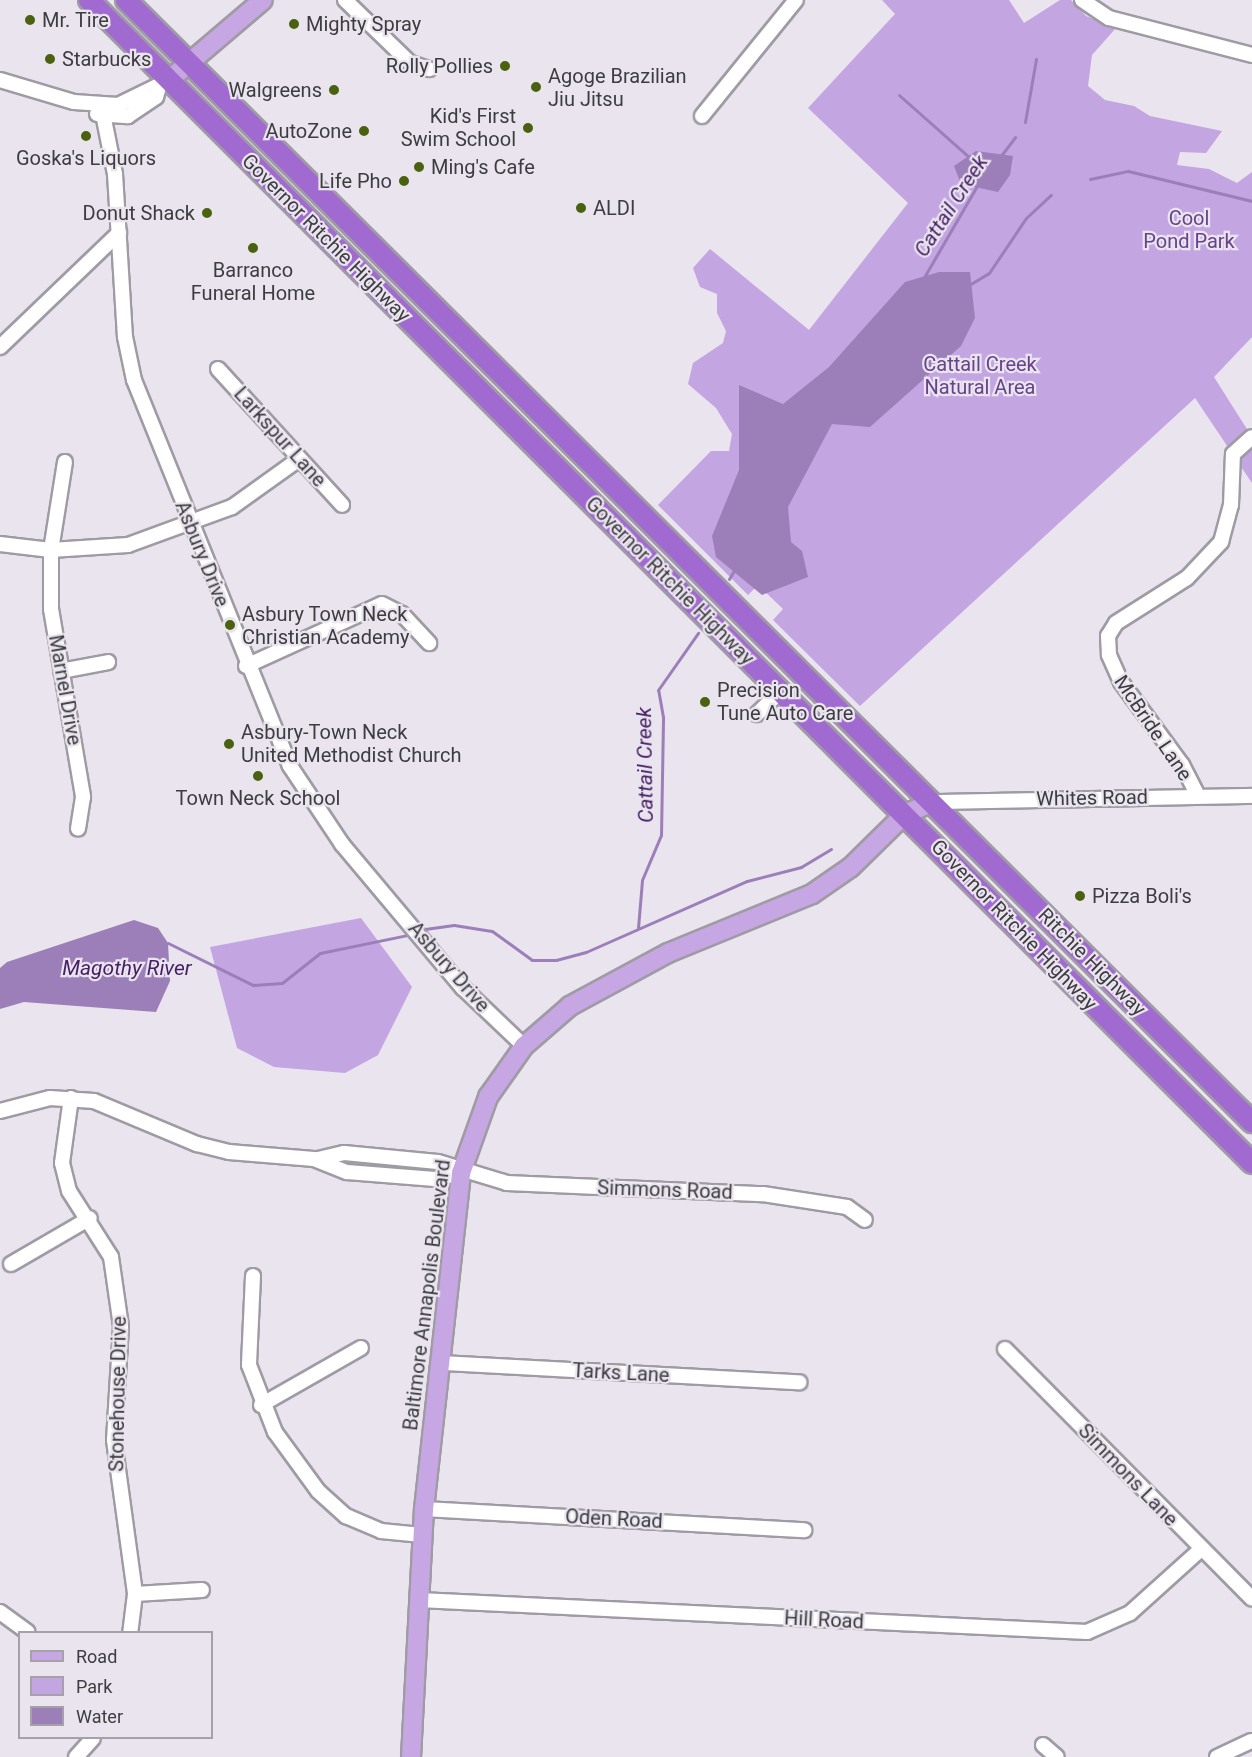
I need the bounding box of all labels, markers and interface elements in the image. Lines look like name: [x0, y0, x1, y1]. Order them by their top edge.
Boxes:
place label: Mr. Tire: [42, 8, 109, 32]
place label: Mighty Spray: [306, 12, 421, 36]
marker: Mr. Tire: [23, 13, 37, 27]
marker: Mighty Spray: [287, 17, 301, 31]
place label: Starbucks: [62, 47, 151, 71]
marker: Starbucks: [43, 52, 57, 66]
place label: Rolly Pollies: [386, 54, 493, 78]
marker: Rolly Pollies: [498, 59, 512, 73]
place label: Agoge Brazilian Jiu Jitsu: [548, 64, 687, 111]
place label: Walgreens: [228, 78, 322, 102]
marker: Agoge Brazilian Jiu Jitsu: [529, 80, 543, 94]
marker: Walgreens: [327, 83, 341, 97]
place label: Kid's First Swim School: [401, 104, 516, 151]
place label: AutoZone: [265, 119, 352, 143]
marker: Kid's First Swim School: [521, 121, 535, 135]
marker: AutoZone: [357, 124, 371, 138]
marker: Goska's Liquors: [79, 129, 93, 143]
place label: Goska's Liquors: [16, 146, 156, 170]
street label: Governor Ritchie Highway: [237, 149, 415, 327]
water label: Cattail Creek: [909, 151, 993, 261]
place label: Ming's Cafe: [431, 155, 535, 179]
marker: Ming's Cafe: [412, 160, 426, 174]
place label: Life Pho: [319, 169, 392, 193]
marker: Life Pho: [397, 174, 411, 188]
place label: ALDI: [593, 196, 635, 220]
place label: Donut Shack: [83, 201, 195, 225]
marker: ALDI: [574, 201, 588, 215]
marker: Donut Shack: [200, 206, 214, 220]
park label: Cool Pond Park: [1143, 207, 1235, 254]
marker: Barranco Funeral Home: [246, 241, 260, 255]
place label: Barranco Funeral Home: [191, 258, 315, 305]
park label: Cattail Creek Natural Area: [923, 352, 1037, 399]
street label: Larkspur Lane: [229, 382, 331, 492]
street label: Governor Ritchie Highway: [581, 492, 759, 670]
street label: Asbury Drive: [170, 498, 234, 610]
place label: Asbury Town Neck Christian Academy: [242, 602, 410, 649]
marker: Asbury Town Neck Christian Academy: [223, 618, 237, 632]
street label: Marnel Drive: [43, 633, 87, 747]
street label: McBride Lane: [1109, 671, 1197, 785]
place label: Precision Tune Auto Care: [717, 678, 853, 725]
marker: Precision Tune Auto Care: [698, 695, 712, 709]
water label: Cattail Creek: [631, 707, 659, 823]
place label: Asbury-Town Neck United Methodist Church: [241, 720, 461, 767]
marker: Asbury-Town Neck United Methodist Church: [222, 737, 236, 751]
marker: Town Neck School: [251, 769, 265, 783]
street label: Whites Road: [1036, 785, 1148, 811]
place label: Town Neck School: [176, 786, 340, 810]
street label: Governor Ritchie Highway: [926, 835, 1102, 1015]
place label: Pizza Boli's: [1092, 884, 1192, 908]
marker: Pizza Boli's: [1073, 889, 1087, 903]
street label: Ritchie Highway: [1033, 903, 1151, 1021]
street label: Asbury Drive: [403, 917, 495, 1017]
water label: Magothy River: [62, 955, 192, 981]
street label: Baltimore Annapolis Boulevard: [398, 1158, 456, 1432]
street label: Simmons Road: [597, 1176, 733, 1204]
street label: Stonehouse Drive: [105, 1316, 131, 1472]
street label: Tarks Lane: [572, 1358, 670, 1388]
street label: Simmons Lane: [1073, 1419, 1183, 1531]
street label: Oden Road: [565, 1504, 663, 1534]
street label: Hill Road: [784, 1606, 864, 1634]
legend: [18, 1631, 213, 1739]
text: Road: [76, 1646, 117, 1667]
text: Park: [76, 1676, 112, 1697]
text: Water: [76, 1706, 123, 1727]

